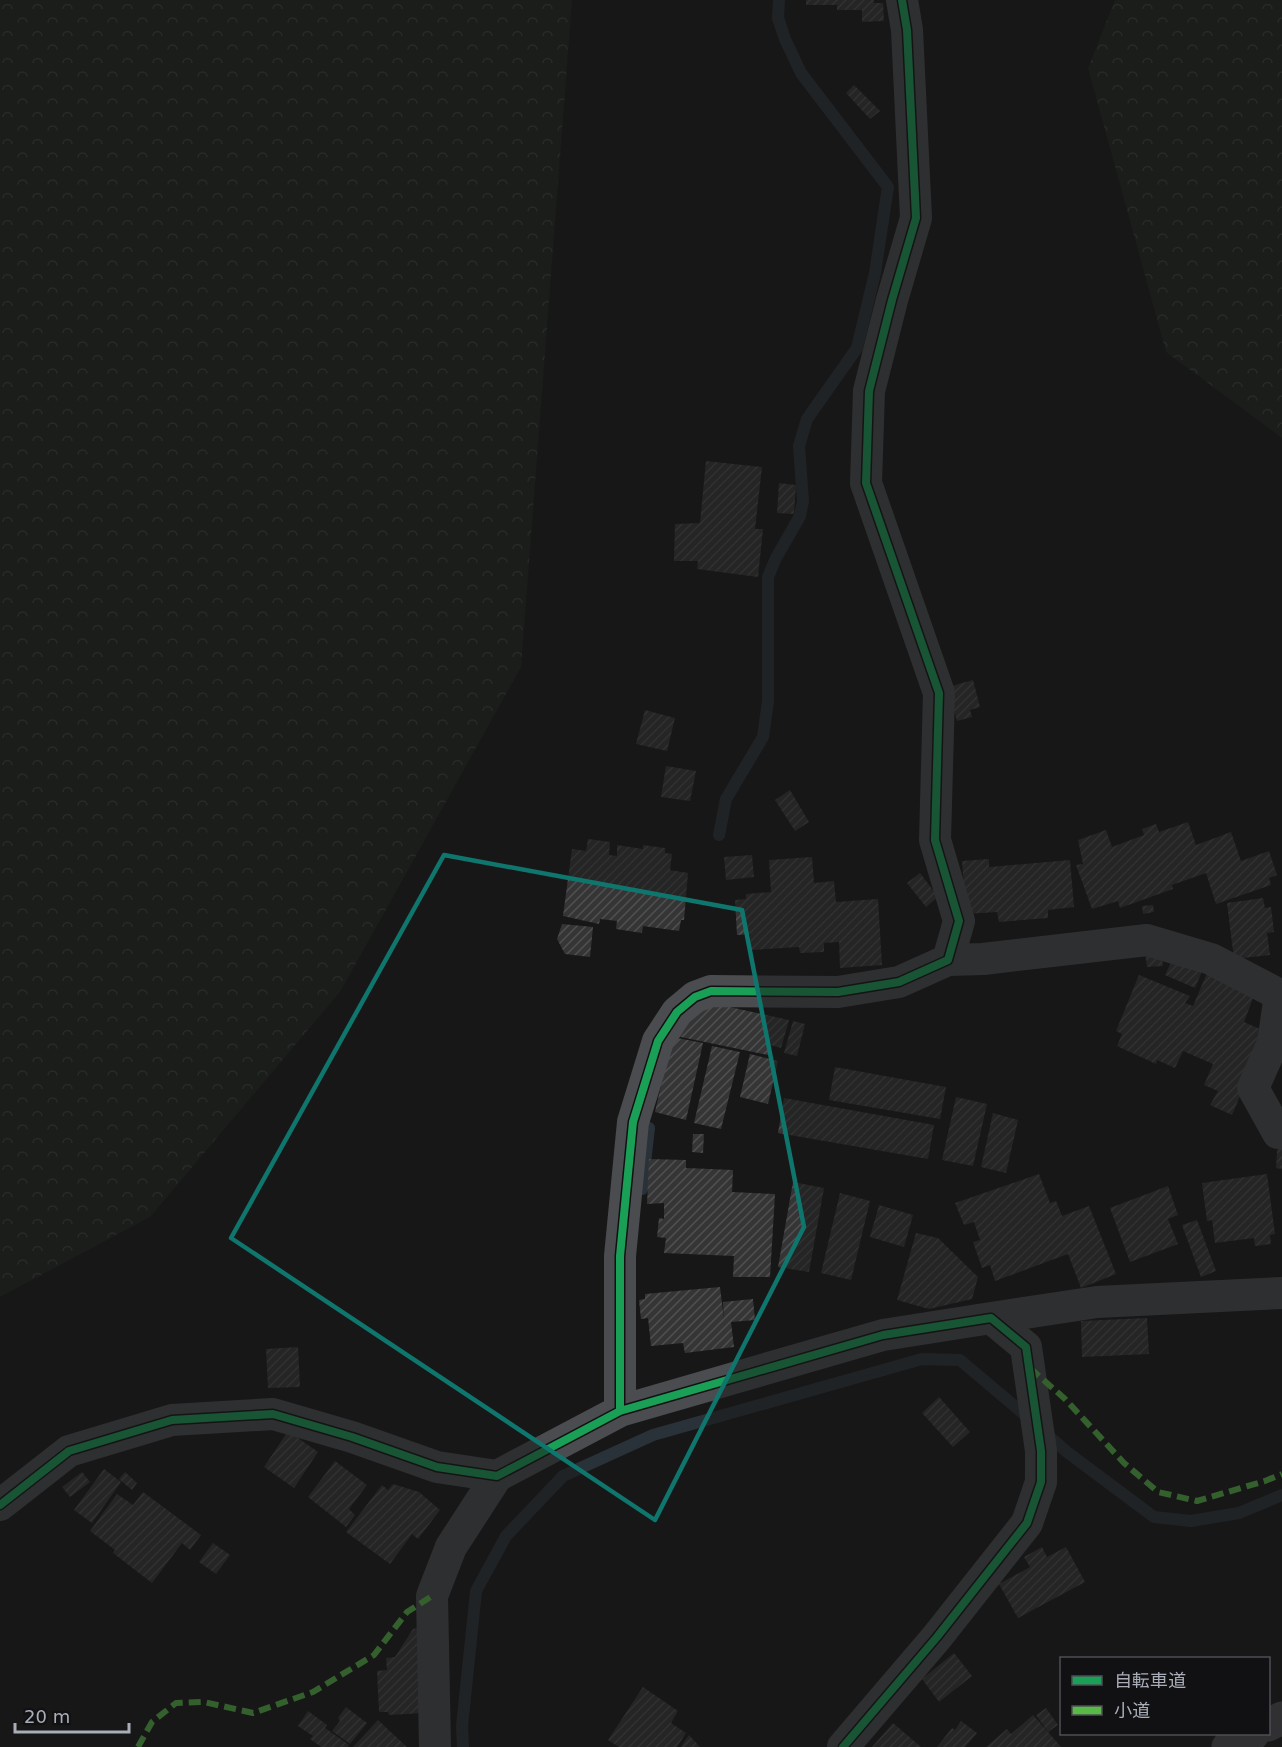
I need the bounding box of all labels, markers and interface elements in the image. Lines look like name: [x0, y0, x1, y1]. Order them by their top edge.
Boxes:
legend: [1060, 1657, 1270, 1735]
text: 自転車道: [1114, 1670, 1186, 1691]
scale bar: [15, 1696, 129, 1734]
text: 小道: [1114, 1700, 1150, 1721]
text: 20 m: [24, 1706, 70, 1727]

